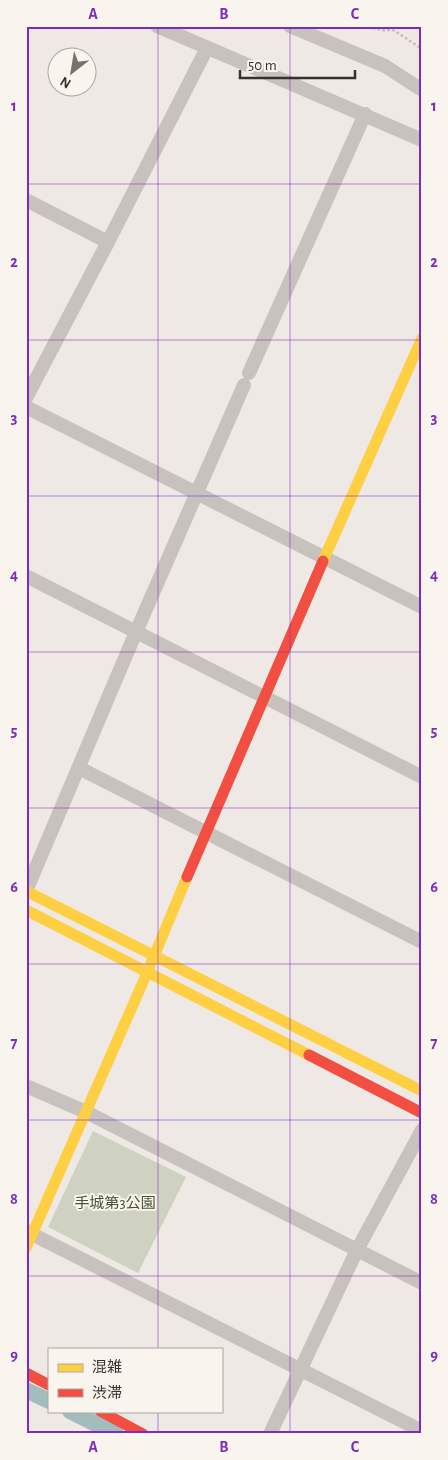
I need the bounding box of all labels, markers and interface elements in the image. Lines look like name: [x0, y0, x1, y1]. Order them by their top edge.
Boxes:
text: A: [88, 6, 98, 22]
text: B: [219, 6, 229, 22]
text: C: [351, 6, 360, 22]
north arrow: [48, 48, 98, 98]
scale bar: [240, 48, 356, 80]
text: 50 m: [248, 58, 277, 73]
text: N: [58, 74, 74, 91]
text: 1: [11, 98, 17, 114]
text: 1: [431, 98, 437, 114]
text: 2: [10, 254, 18, 270]
text: 2: [430, 254, 438, 270]
text: 3: [11, 410, 18, 426]
text: 3: [431, 410, 438, 426]
text: 4: [10, 567, 18, 583]
text: 4: [430, 567, 438, 583]
text: 5: [11, 723, 18, 739]
text: 5: [431, 723, 438, 739]
text: 6: [10, 879, 18, 895]
text: 6: [430, 879, 438, 895]
text: 7: [11, 1035, 18, 1051]
text: 7: [431, 1035, 438, 1051]
text: 8: [10, 1191, 18, 1207]
text: 8: [430, 1191, 438, 1207]
park label: 手城第3公園: [74, 1195, 156, 1211]
text: 9: [10, 1347, 18, 1363]
text: 9: [430, 1347, 438, 1363]
legend: [48, 1348, 222, 1412]
text: 混雑: [92, 1359, 122, 1375]
text: 渋滞: [92, 1385, 122, 1401]
text: A: [88, 1439, 98, 1455]
text: B: [219, 1439, 229, 1455]
text: C: [351, 1439, 360, 1455]

